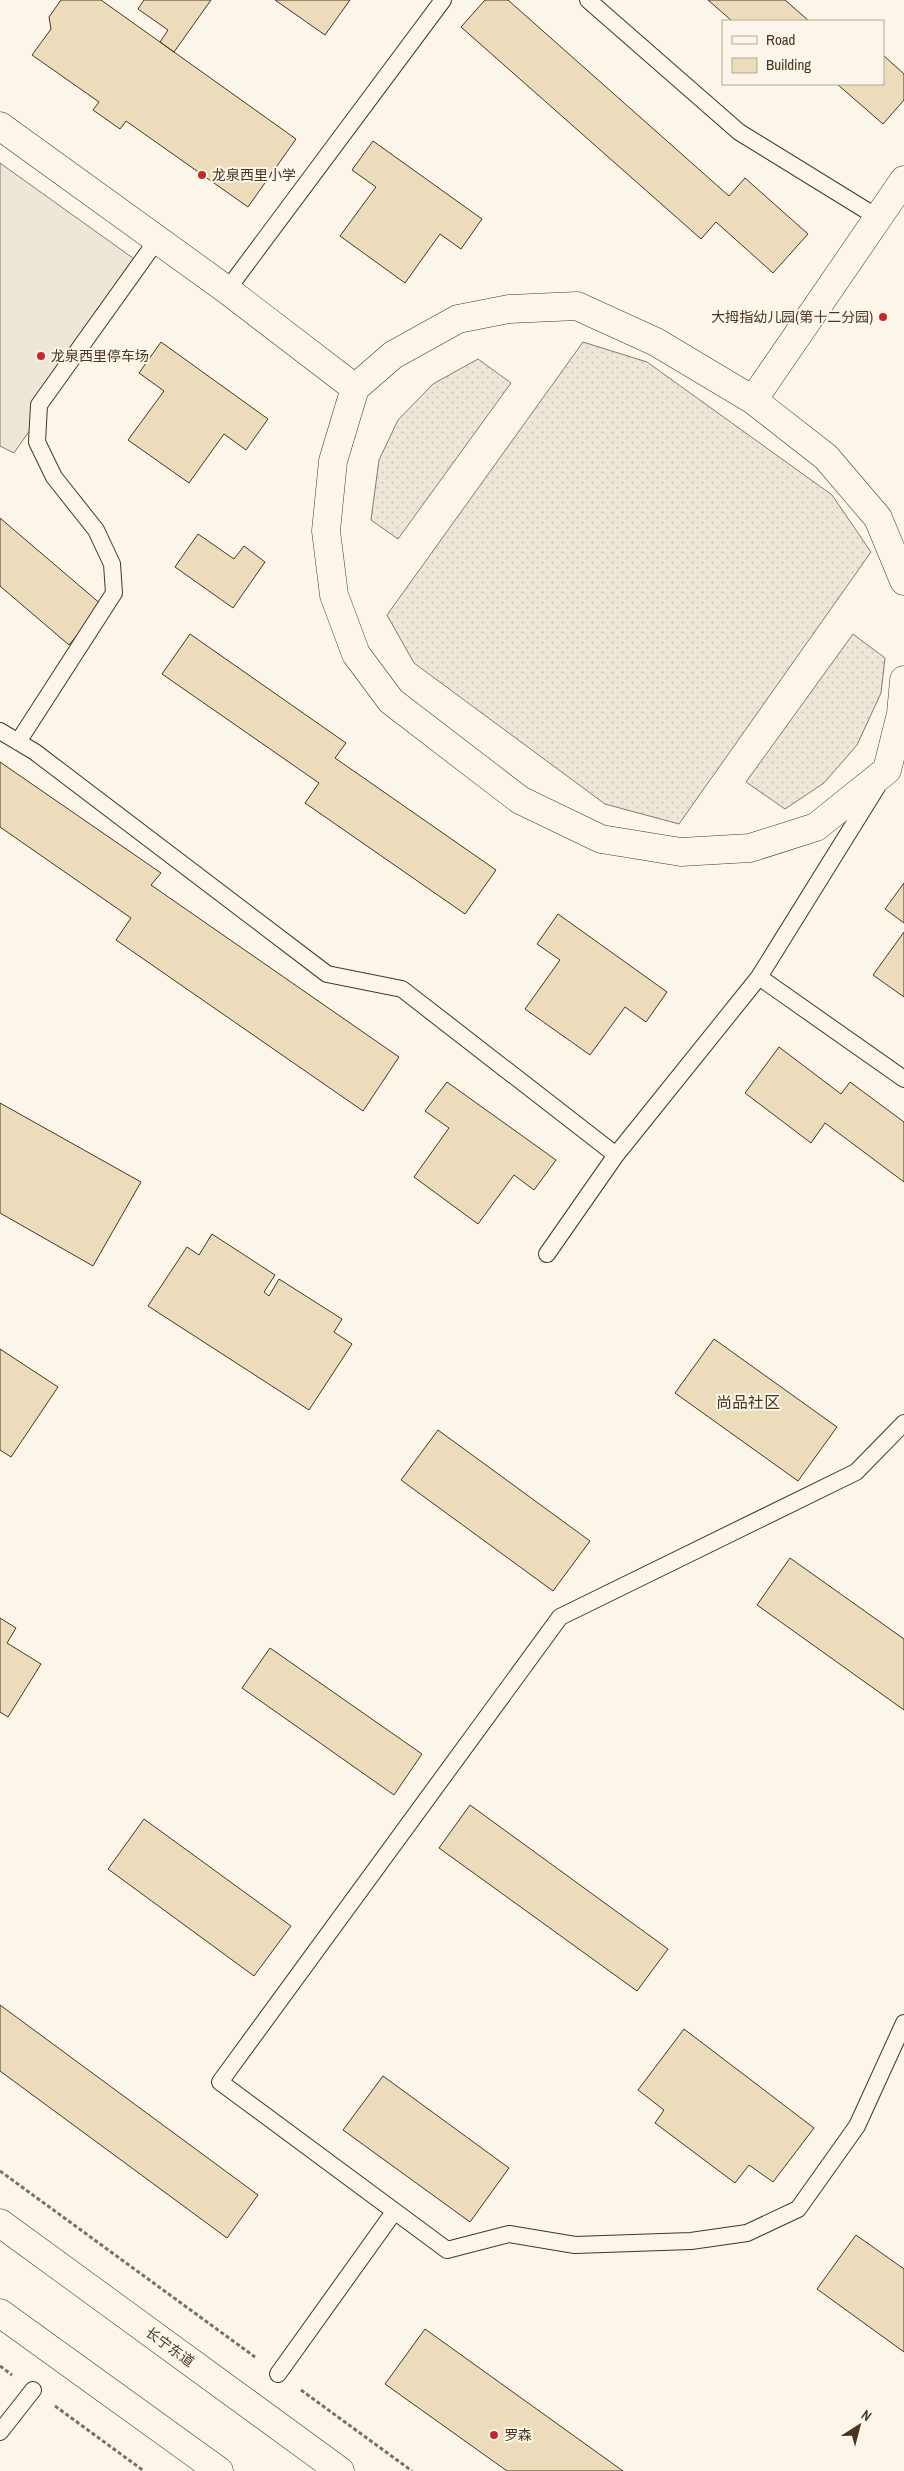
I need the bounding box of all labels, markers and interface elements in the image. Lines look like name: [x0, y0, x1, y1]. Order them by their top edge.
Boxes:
legend: [722, 20, 884, 85]
text: Road: [766, 29, 795, 50]
text: Building: [766, 54, 811, 75]
place label: 龙泉西里小学: [212, 166, 296, 184]
marker: 龙泉西里小学: [196, 169, 208, 181]
place label: 大拇指幼儿园(第十二分园): [711, 308, 873, 326]
marker: 大拇指幼儿园(第十二分园): [877, 311, 889, 323]
place label: 龙泉西里停车场: [51, 347, 149, 365]
marker: 龙泉西里停车场: [35, 350, 47, 362]
district label: 尚品社区: [716, 1391, 780, 1413]
street label: 长宁东道: [142, 2323, 198, 2371]
north arrow: [834, 2401, 884, 2451]
text: N: [858, 2406, 875, 2425]
place label: 罗森: [504, 2426, 532, 2444]
marker: 罗森: [488, 2429, 500, 2441]

